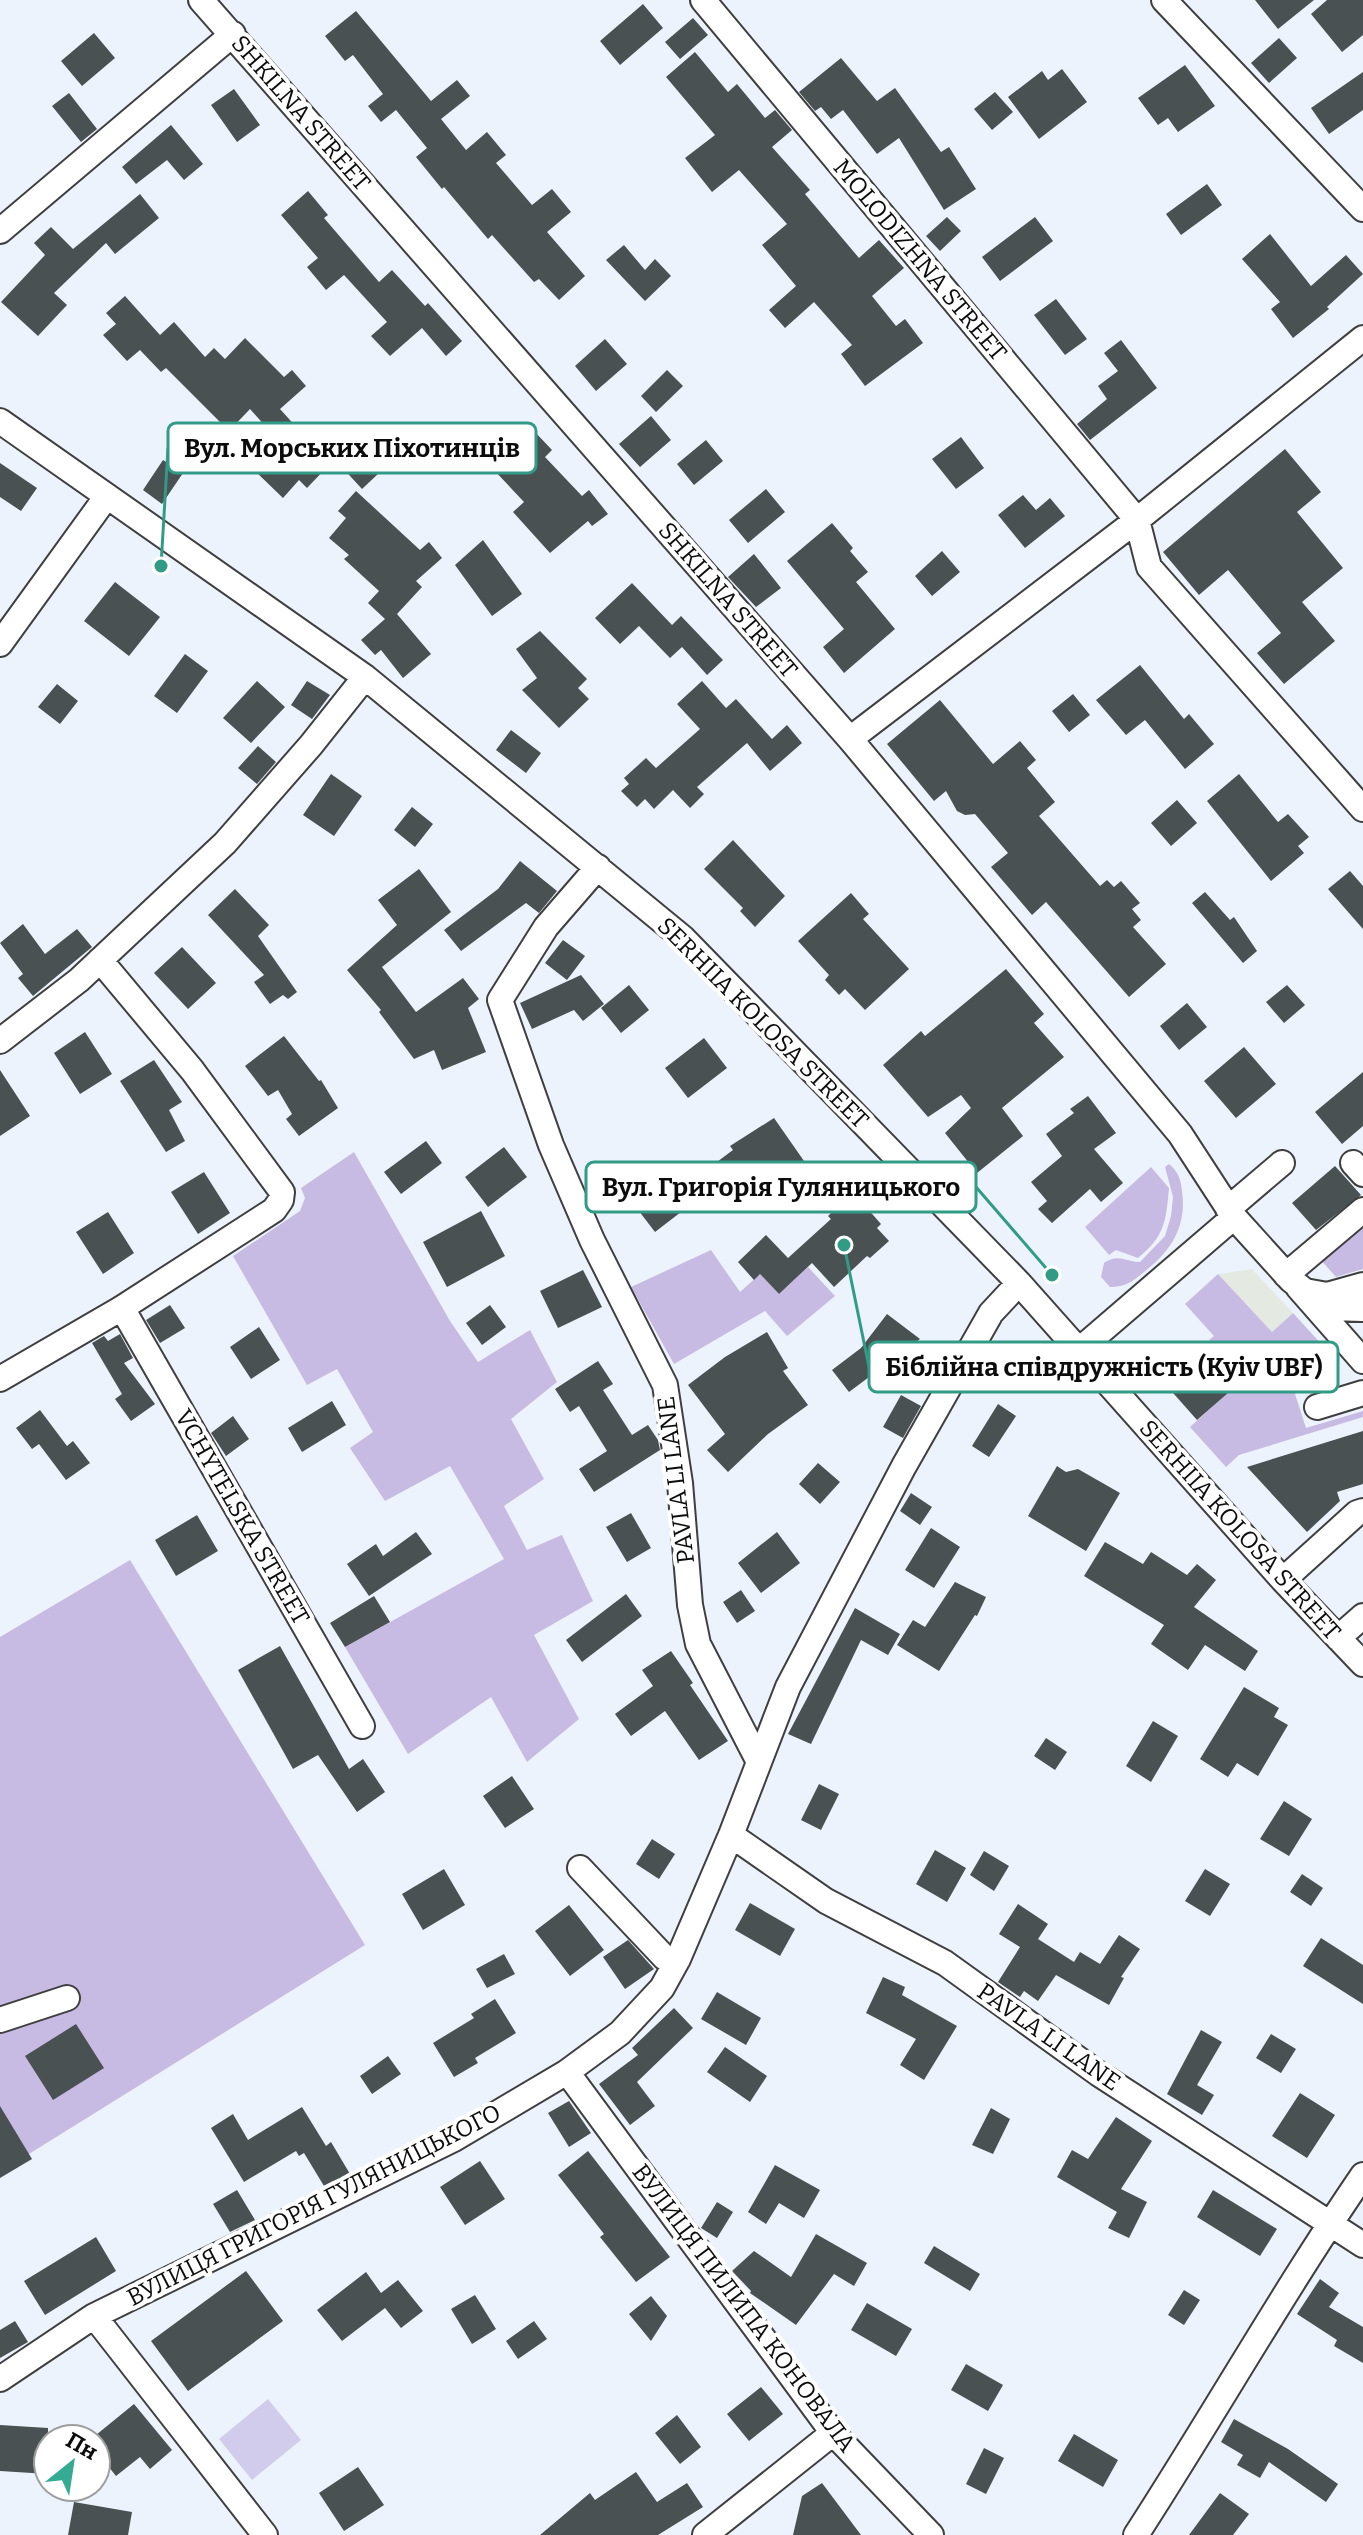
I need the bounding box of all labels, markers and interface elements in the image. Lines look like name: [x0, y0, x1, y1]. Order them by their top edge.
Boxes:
street label: SHKILNA STREET: [226, 29, 376, 197]
street label: MOLODIZHNA STREET: [828, 154, 1012, 366]
callout: Вул. Морських Піхотинців: [168, 423, 536, 473]
text: Вул. Морських Піхотинців: [184, 433, 520, 464]
street label: SHKILNA STREET: [653, 516, 803, 684]
street label: SERHIIA KOLOSA STREET: [652, 912, 874, 1134]
callout: Вул. Григорія Гуляницького: [586, 1162, 976, 1212]
text: Вул. Григорія Гуляницького: [602, 1172, 960, 1203]
callout: Біблійна співдружність (Kyiv UBF): [869, 1342, 1338, 1392]
text: Біблійна співдружність (Kyiv UBF): [885, 1352, 1323, 1383]
street label: PAVLA LI LANE: [652, 1395, 700, 1565]
street label: VCHYTELSKA STREET: [169, 1404, 315, 1630]
street label: SERHIIA KOLOSA STREET: [1134, 1414, 1346, 1646]
street label: PAVLA LI LANE: [972, 1977, 1126, 2097]
street label: ВУЛИЦЯ ГРИГОРІЯ ГУЛЯНИЦЬКОГО: [123, 2098, 505, 2312]
street label: ВУЛИЦЯ ПИЛИПА КОНОВАЛА: [627, 2159, 861, 2457]
north arrow: [32, 2423, 112, 2503]
text: Пн: [61, 2426, 102, 2466]

